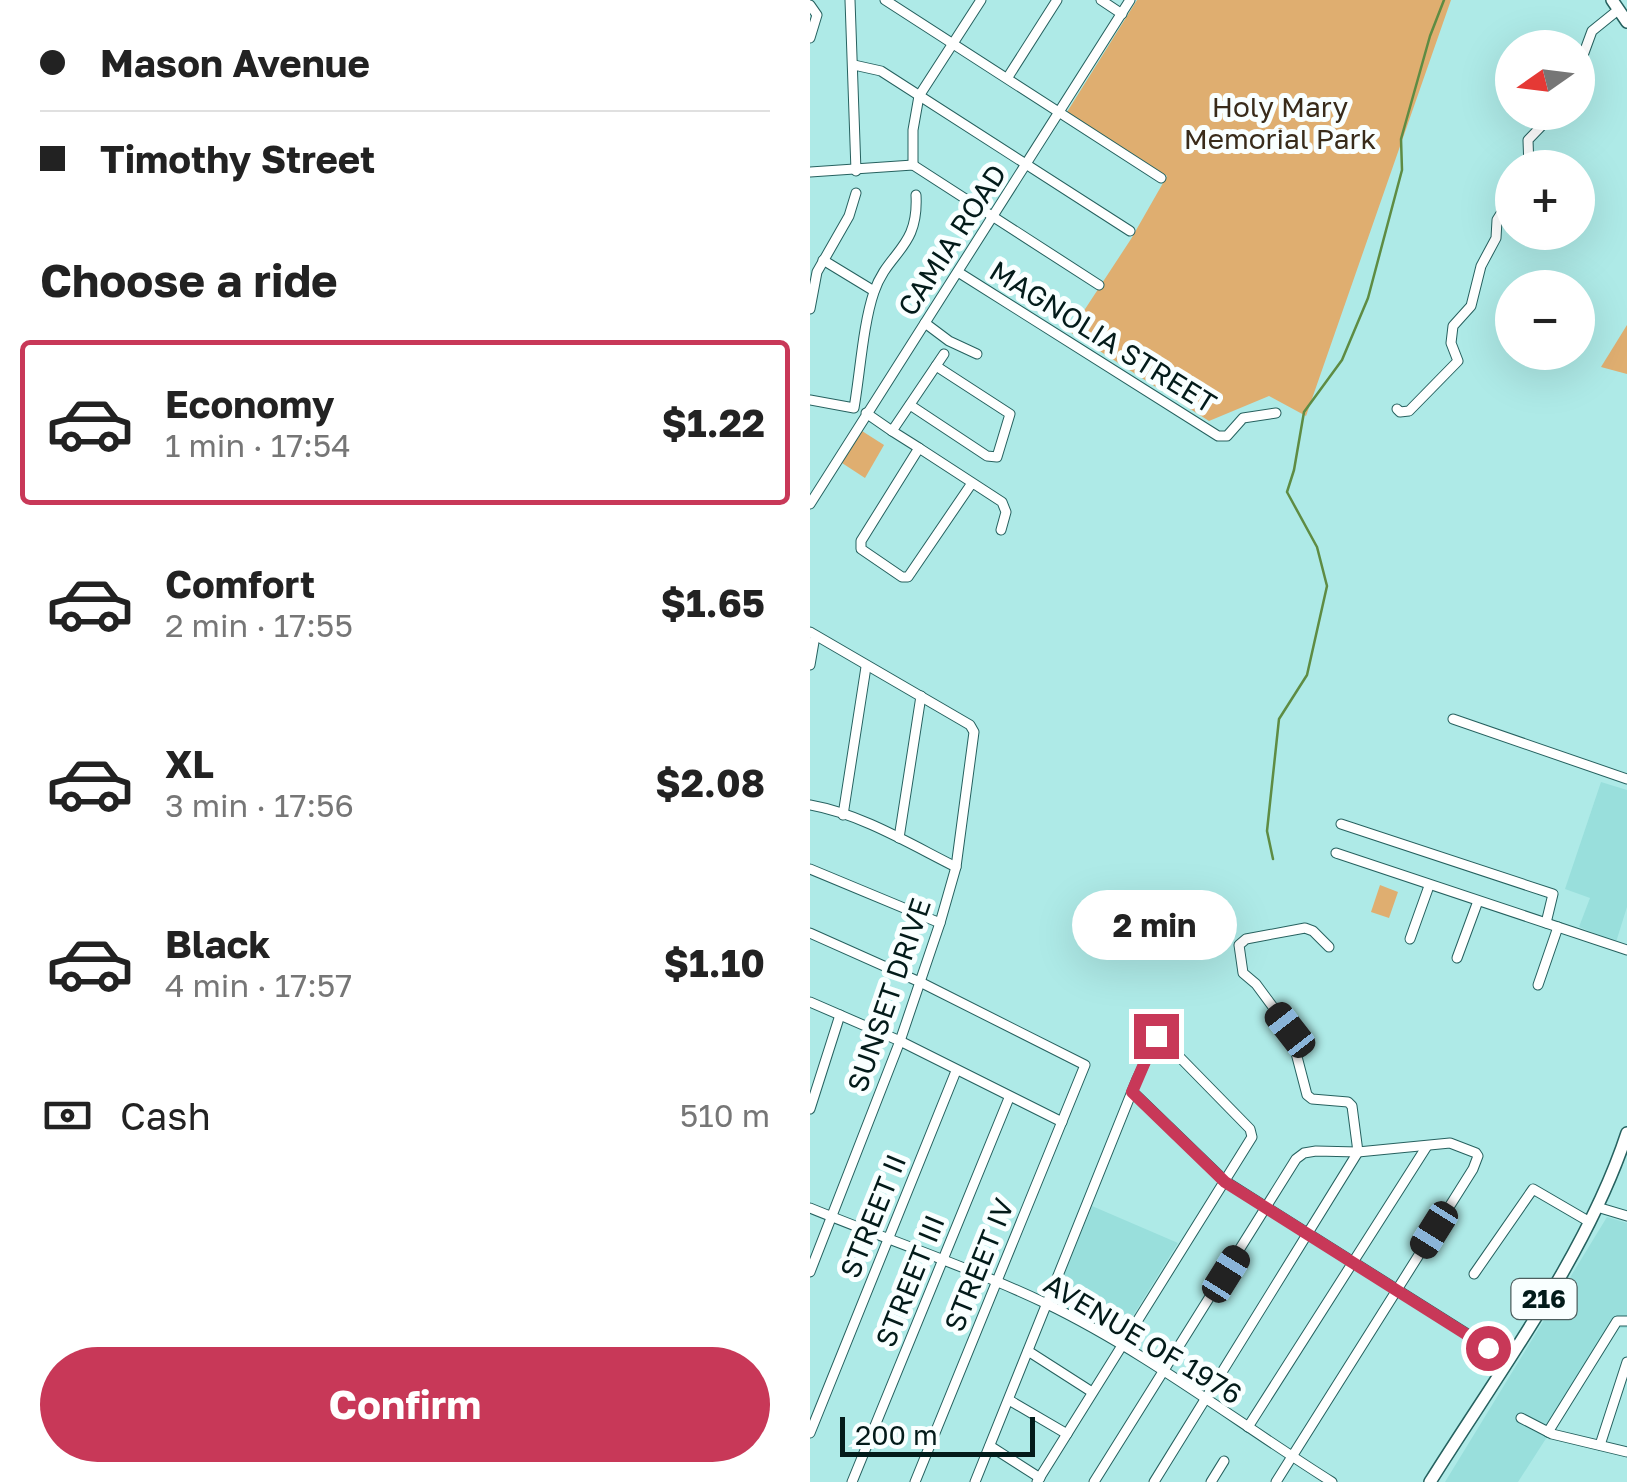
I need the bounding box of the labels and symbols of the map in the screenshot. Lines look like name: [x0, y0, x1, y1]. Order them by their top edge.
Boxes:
north arrow: [1495, 30, 1595, 130]
park label: Holy Mary Memorial Park: [1184, 90, 1377, 155]
street label: CAMIA ROAD: [891, 158, 1013, 321]
street label: MAGNOLIA STREET: [984, 254, 1222, 420]
callout: 2 min: [1074, 891, 1238, 961]
street label: SUNSET DRIVE: [840, 894, 937, 1096]
car: [1260, 997, 1320, 1063]
route end: [1134, 1014, 1179, 1059]
street label: STREET II: [833, 1149, 912, 1282]
street label: STREET IV: [937, 1193, 1020, 1336]
car: [1405, 1197, 1463, 1263]
street label: STREET III: [868, 1210, 951, 1352]
car: [1197, 1241, 1255, 1307]
street label: AVENUE OF 1976: [1039, 1267, 1248, 1411]
road number: 216: [1512, 1279, 1576, 1319]
route start: [1466, 1326, 1511, 1371]
scale bar: [840, 1412, 1035, 1456]

